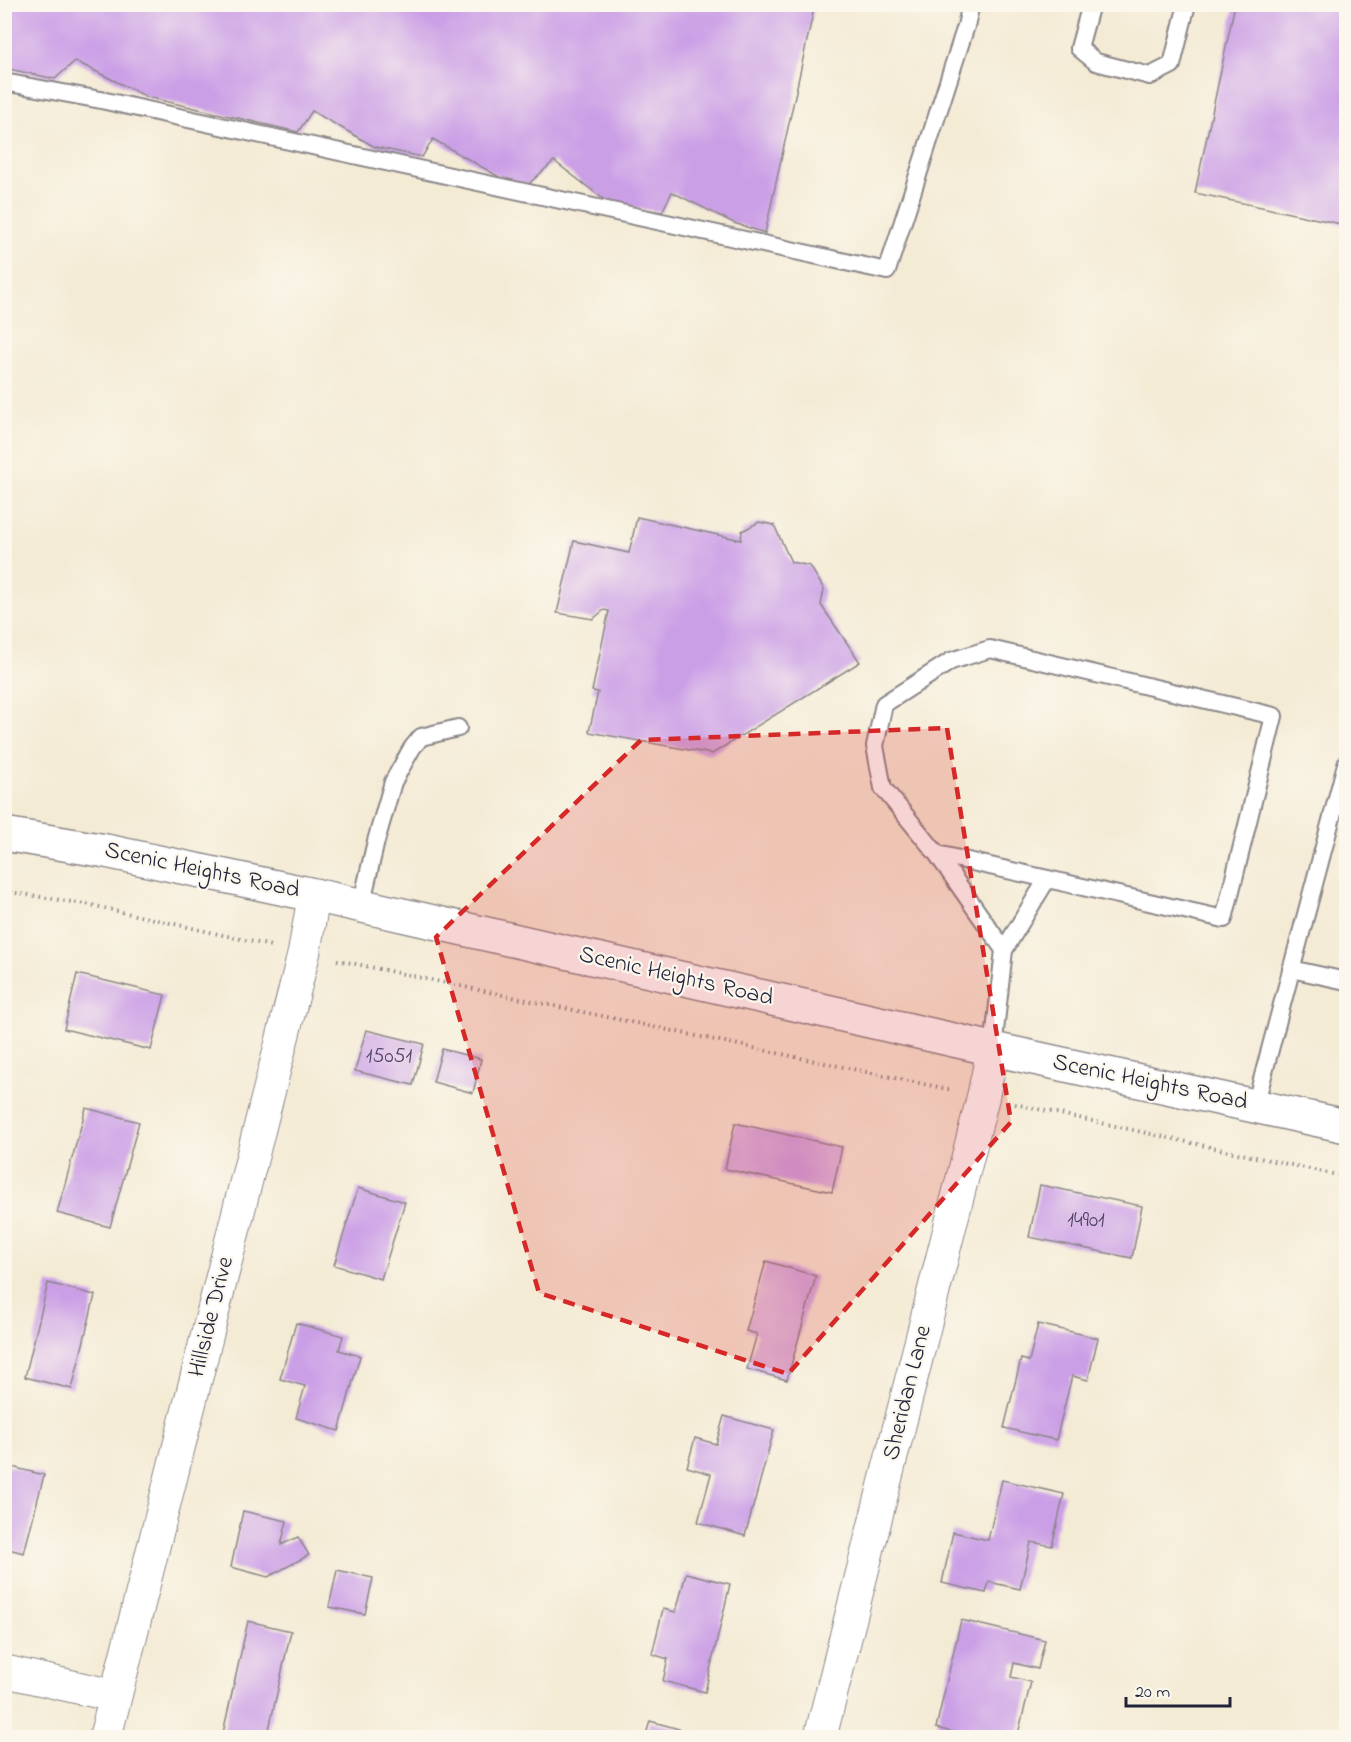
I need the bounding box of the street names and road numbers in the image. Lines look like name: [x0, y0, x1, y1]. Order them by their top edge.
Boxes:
street label: Scenic Heights Road: [101, 833, 303, 909]
street label: Scenic Heights Road: [575, 938, 777, 1016]
street label: Scenic Heights Road: [1049, 1045, 1251, 1121]
street label: Hillside Drive: [180, 1253, 244, 1381]
street label: Sheridan Lane: [874, 1322, 942, 1464]

